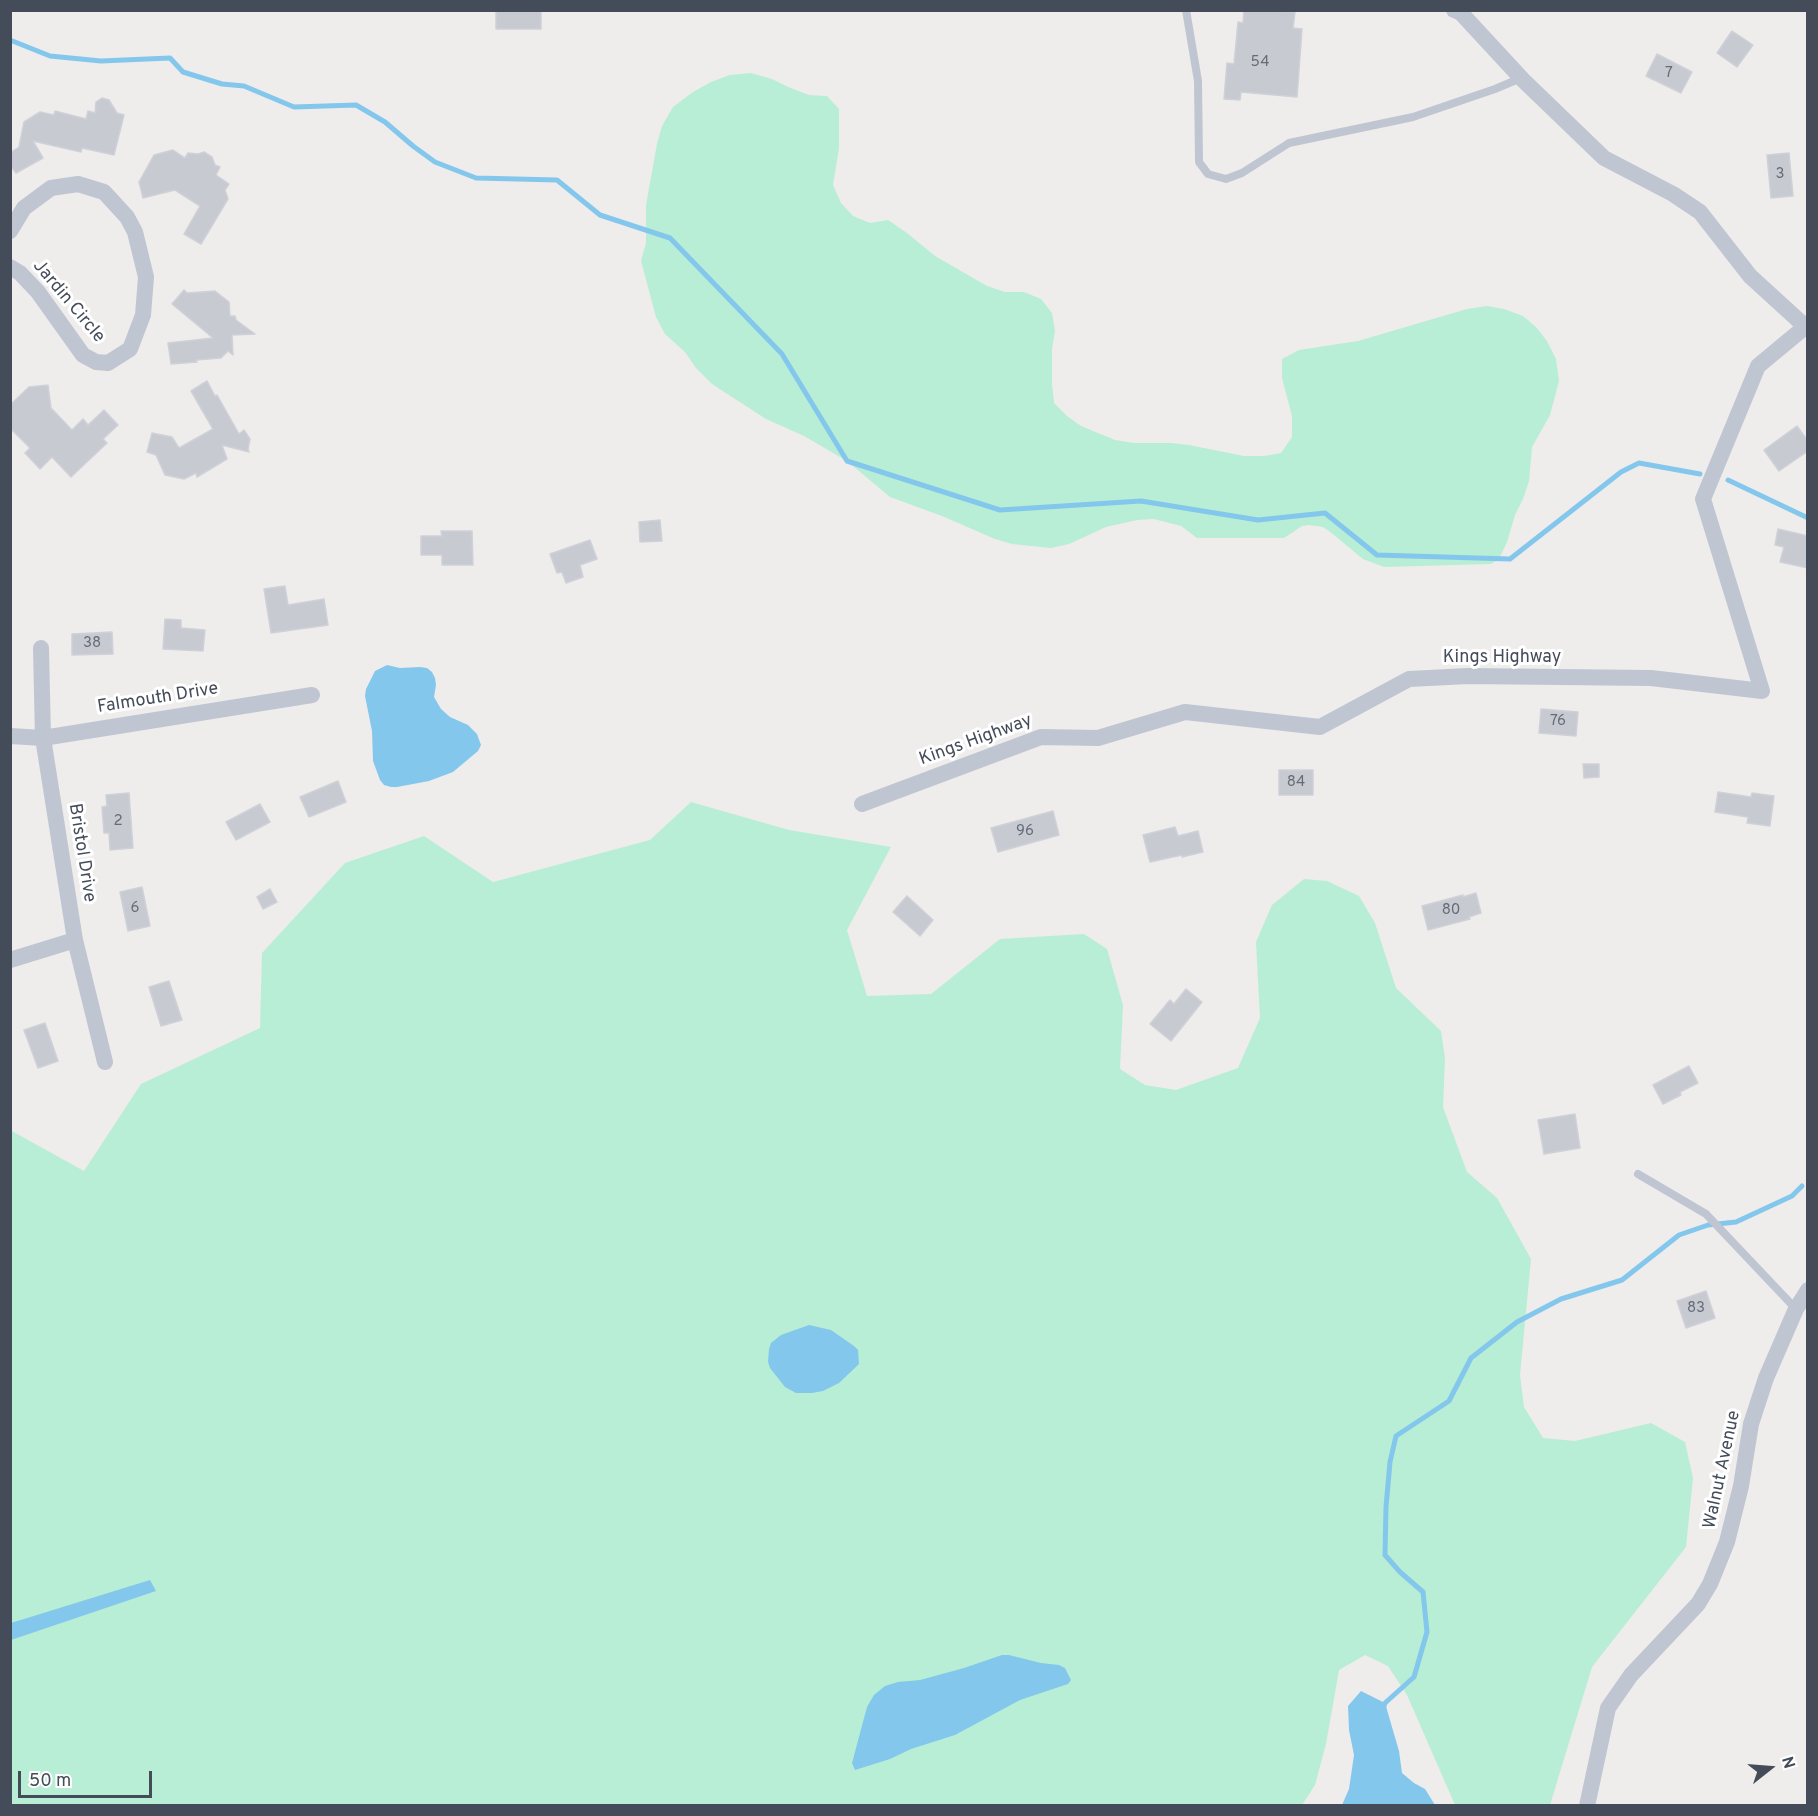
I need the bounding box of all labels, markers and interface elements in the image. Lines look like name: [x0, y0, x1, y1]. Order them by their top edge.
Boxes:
house number: 54: [1251, 54, 1269, 72]
house number: 7: [1665, 65, 1673, 83]
house number: 3: [1775, 166, 1785, 184]
street label: Jardin Circle: [27, 256, 109, 348]
house number: 38: [83, 635, 101, 653]
street label: Kings Highway: [1443, 647, 1561, 669]
street label: Falmouth Drive: [96, 679, 220, 719]
street label: Kings Highway: [917, 711, 1035, 771]
house number: 76: [1550, 713, 1566, 731]
house number: 84: [1287, 774, 1305, 792]
street label: Bristol Drive: [63, 802, 99, 904]
house number: 2: [113, 813, 123, 831]
house number: 96: [1016, 823, 1034, 841]
house number: 6: [131, 900, 139, 918]
house number: 80: [1442, 902, 1460, 920]
house number: 83: [1687, 1300, 1705, 1318]
street label: Walnut Avenue: [1700, 1409, 1746, 1531]
north arrow: [1740, 1738, 1800, 1798]
text: N: [1776, 1754, 1798, 1771]
scale bar: [21, 1759, 154, 1797]
text: 50 m: [29, 1770, 71, 1793]

